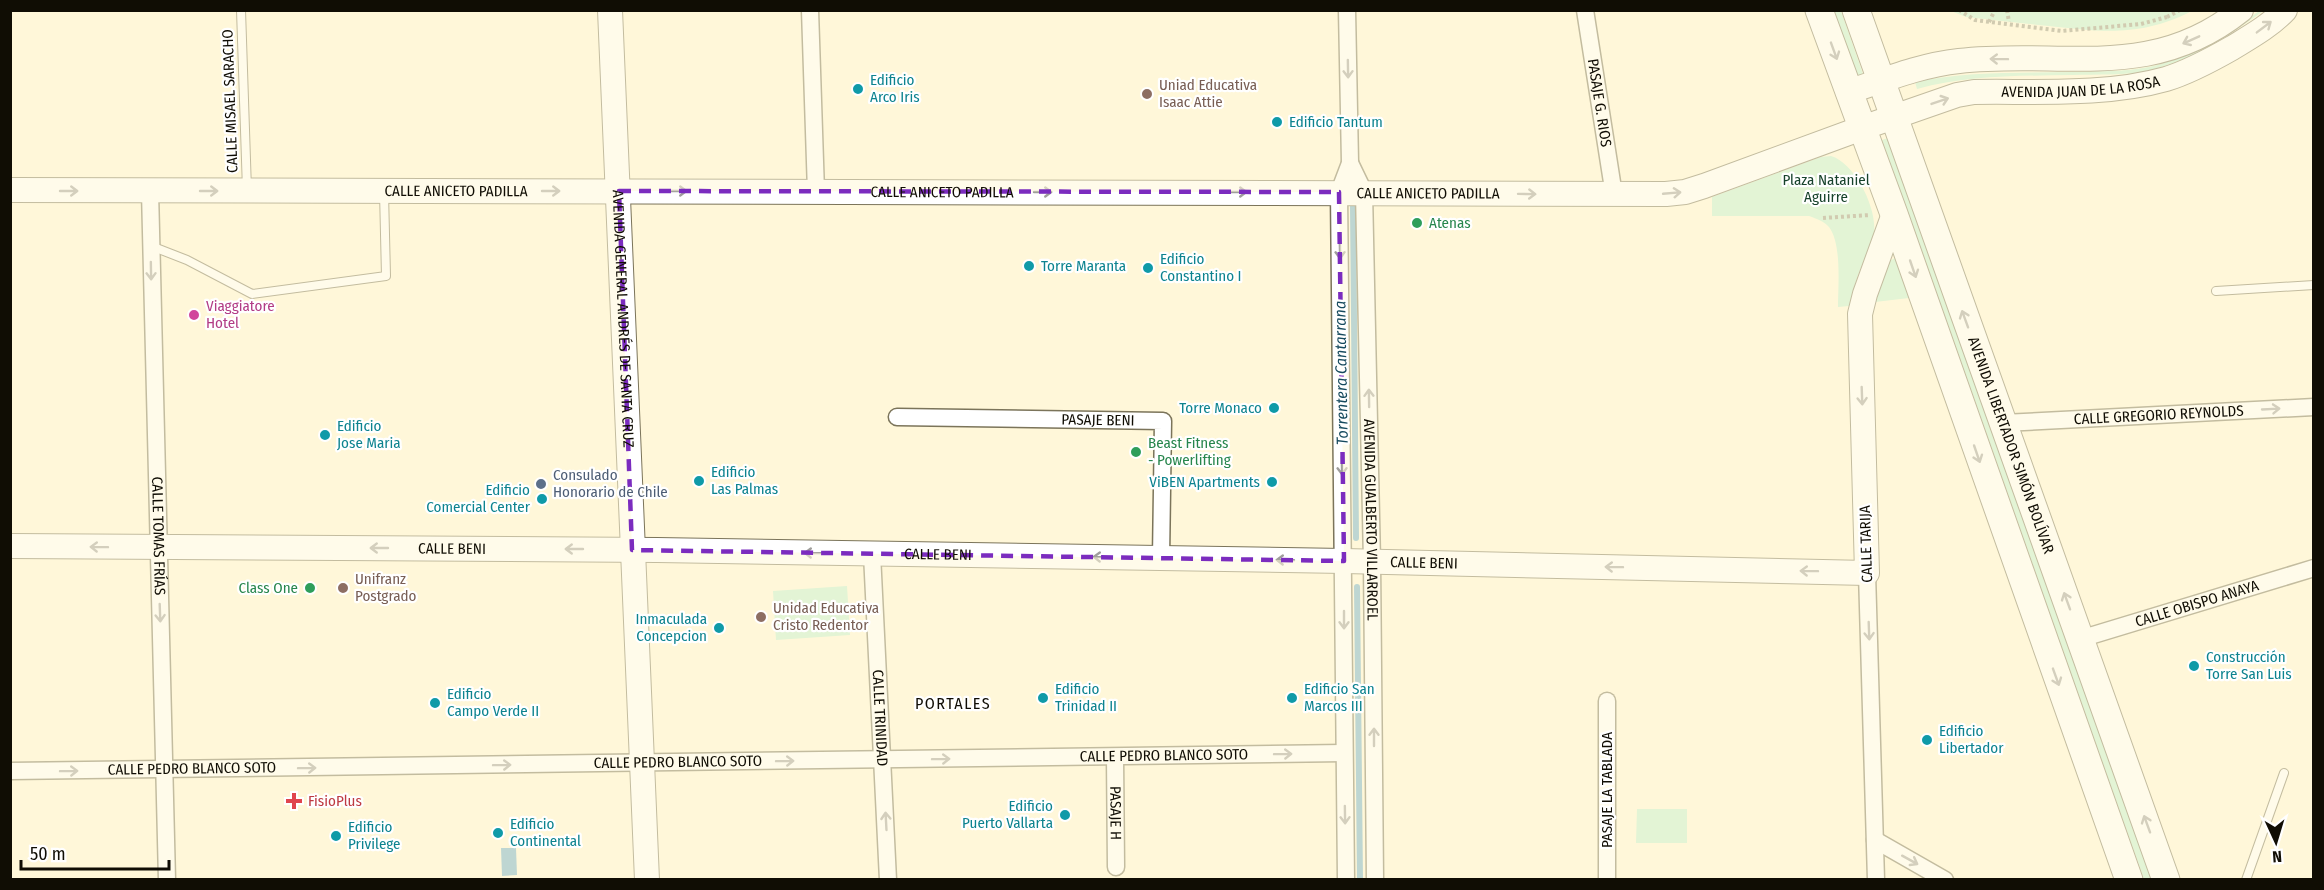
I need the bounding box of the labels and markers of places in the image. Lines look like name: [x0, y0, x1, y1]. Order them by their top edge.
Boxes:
place label: Edificio Arco Iris: [870, 71, 920, 106]
place label: Uniad Educativa Isaac Attie: [1159, 76, 1257, 111]
marker: Edificio Arco Iris: [851, 82, 865, 96]
marker: Uniad Educativa Isaac Attie: [1140, 87, 1154, 101]
place label: Edificio Tantum: [1289, 113, 1383, 131]
marker: Edificio Tantum: [1270, 115, 1284, 129]
place label: Atenas: [1429, 214, 1471, 232]
marker: Atenas: [1410, 216, 1424, 230]
place label: Edificio Constantino I: [1160, 250, 1242, 285]
place label: Torre Maranta: [1041, 257, 1126, 275]
marker: Torre Maranta: [1022, 259, 1036, 273]
marker: Edificio Constantino I: [1141, 261, 1155, 275]
place label: Viaggiatore Hotel: [206, 297, 275, 332]
marker: Viaggiatore Hotel: [187, 308, 201, 322]
place label: Torre Monaco: [1179, 399, 1262, 417]
marker: Torre Monaco: [1267, 401, 1281, 415]
place label: Edificio Jose Maria: [337, 417, 401, 452]
marker: Edificio Jose Maria: [318, 428, 332, 442]
place label: Beast Fitness - Powerlifting: [1148, 434, 1231, 469]
marker: Beast Fitness - Powerlifting: [1129, 445, 1143, 459]
place label: Edificio Las Palmas: [711, 463, 778, 498]
place label: Consulado Honorario de Chile: [553, 466, 668, 501]
place label: ViBEN Apartments: [1149, 473, 1260, 491]
marker: Edificio Las Palmas: [692, 474, 706, 488]
marker: ViBEN Apartments: [1265, 475, 1279, 489]
marker: Consulado Honorario de Chile: [534, 477, 548, 491]
place label: Edificio Comercial Center: [426, 481, 531, 516]
marker: Edificio Comercial Center: [535, 492, 549, 506]
place label: Unifranz Postgrado: [355, 570, 417, 605]
place label: Class One: [238, 579, 298, 597]
marker: Class One: [303, 581, 317, 595]
marker: Unifranz Postgrado: [336, 581, 350, 595]
place label: Unidad Educativa Cristo Redentor: [773, 599, 879, 634]
place label: Inmaculada Concepcion: [636, 610, 707, 645]
marker: Unidad Educativa Cristo Redentor: [754, 610, 768, 624]
marker: Inmaculada Concepcion: [712, 621, 726, 635]
place label: Construcción Torre San Luis: [2206, 648, 2292, 683]
marker: Construcción Torre San Luis: [2187, 659, 2201, 673]
place label: Edificio Trinidad II: [1055, 680, 1117, 715]
place label: Edificio San Marcos III: [1304, 680, 1375, 715]
place label: Edificio Campo Verde II: [447, 685, 539, 720]
marker: Edificio Trinidad II: [1036, 691, 1050, 705]
marker: Edificio San Marcos III: [1285, 691, 1299, 705]
marker: Edificio Campo Verde II: [428, 696, 442, 710]
place label: Edificio Libertador: [1939, 722, 2004, 757]
marker: Edificio Libertador: [1920, 733, 1934, 747]
marker: FisioPlus: [285, 792, 303, 810]
place label: FisioPlus: [308, 792, 362, 810]
place label: Edificio Puerto Vallarta: [962, 797, 1053, 832]
marker: Edificio Puerto Vallarta: [1058, 808, 1072, 822]
place label: Edificio Continental: [510, 815, 581, 850]
place label: Edificio Privilege: [348, 818, 401, 853]
marker: Edificio Continental: [491, 826, 505, 840]
marker: Edificio Privilege: [329, 829, 343, 843]

